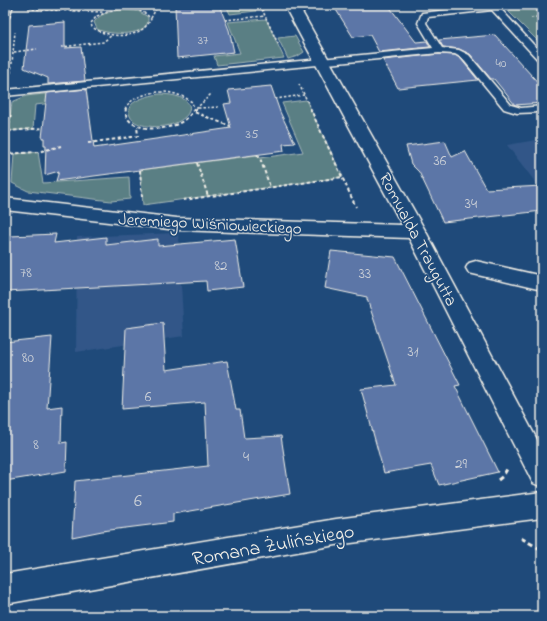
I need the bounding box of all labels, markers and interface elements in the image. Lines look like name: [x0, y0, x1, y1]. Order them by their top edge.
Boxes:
house number: 37: [198, 31, 209, 50]
house number: 40: [496, 54, 507, 73]
house number: 35: [246, 125, 259, 144]
house number: 36: [434, 150, 447, 172]
street label: Romualda Traugutta: [370, 169, 463, 312]
house number: 34: [465, 193, 477, 215]
street label: Jeremiego Wiśniowieckiego: [118, 207, 302, 244]
house number: 82: [214, 255, 228, 277]
house number: 78: [20, 262, 32, 284]
house number: 33: [359, 263, 371, 285]
house number: 31: [408, 341, 419, 363]
house number: 80: [22, 347, 35, 369]
house number: 6: [145, 386, 152, 408]
house number: 8: [33, 434, 39, 456]
house number: 4: [243, 446, 249, 468]
house number: 29: [455, 453, 467, 475]
house number: 6: [134, 489, 142, 515]
street label: Romana Żulińskiego: [190, 518, 357, 576]

